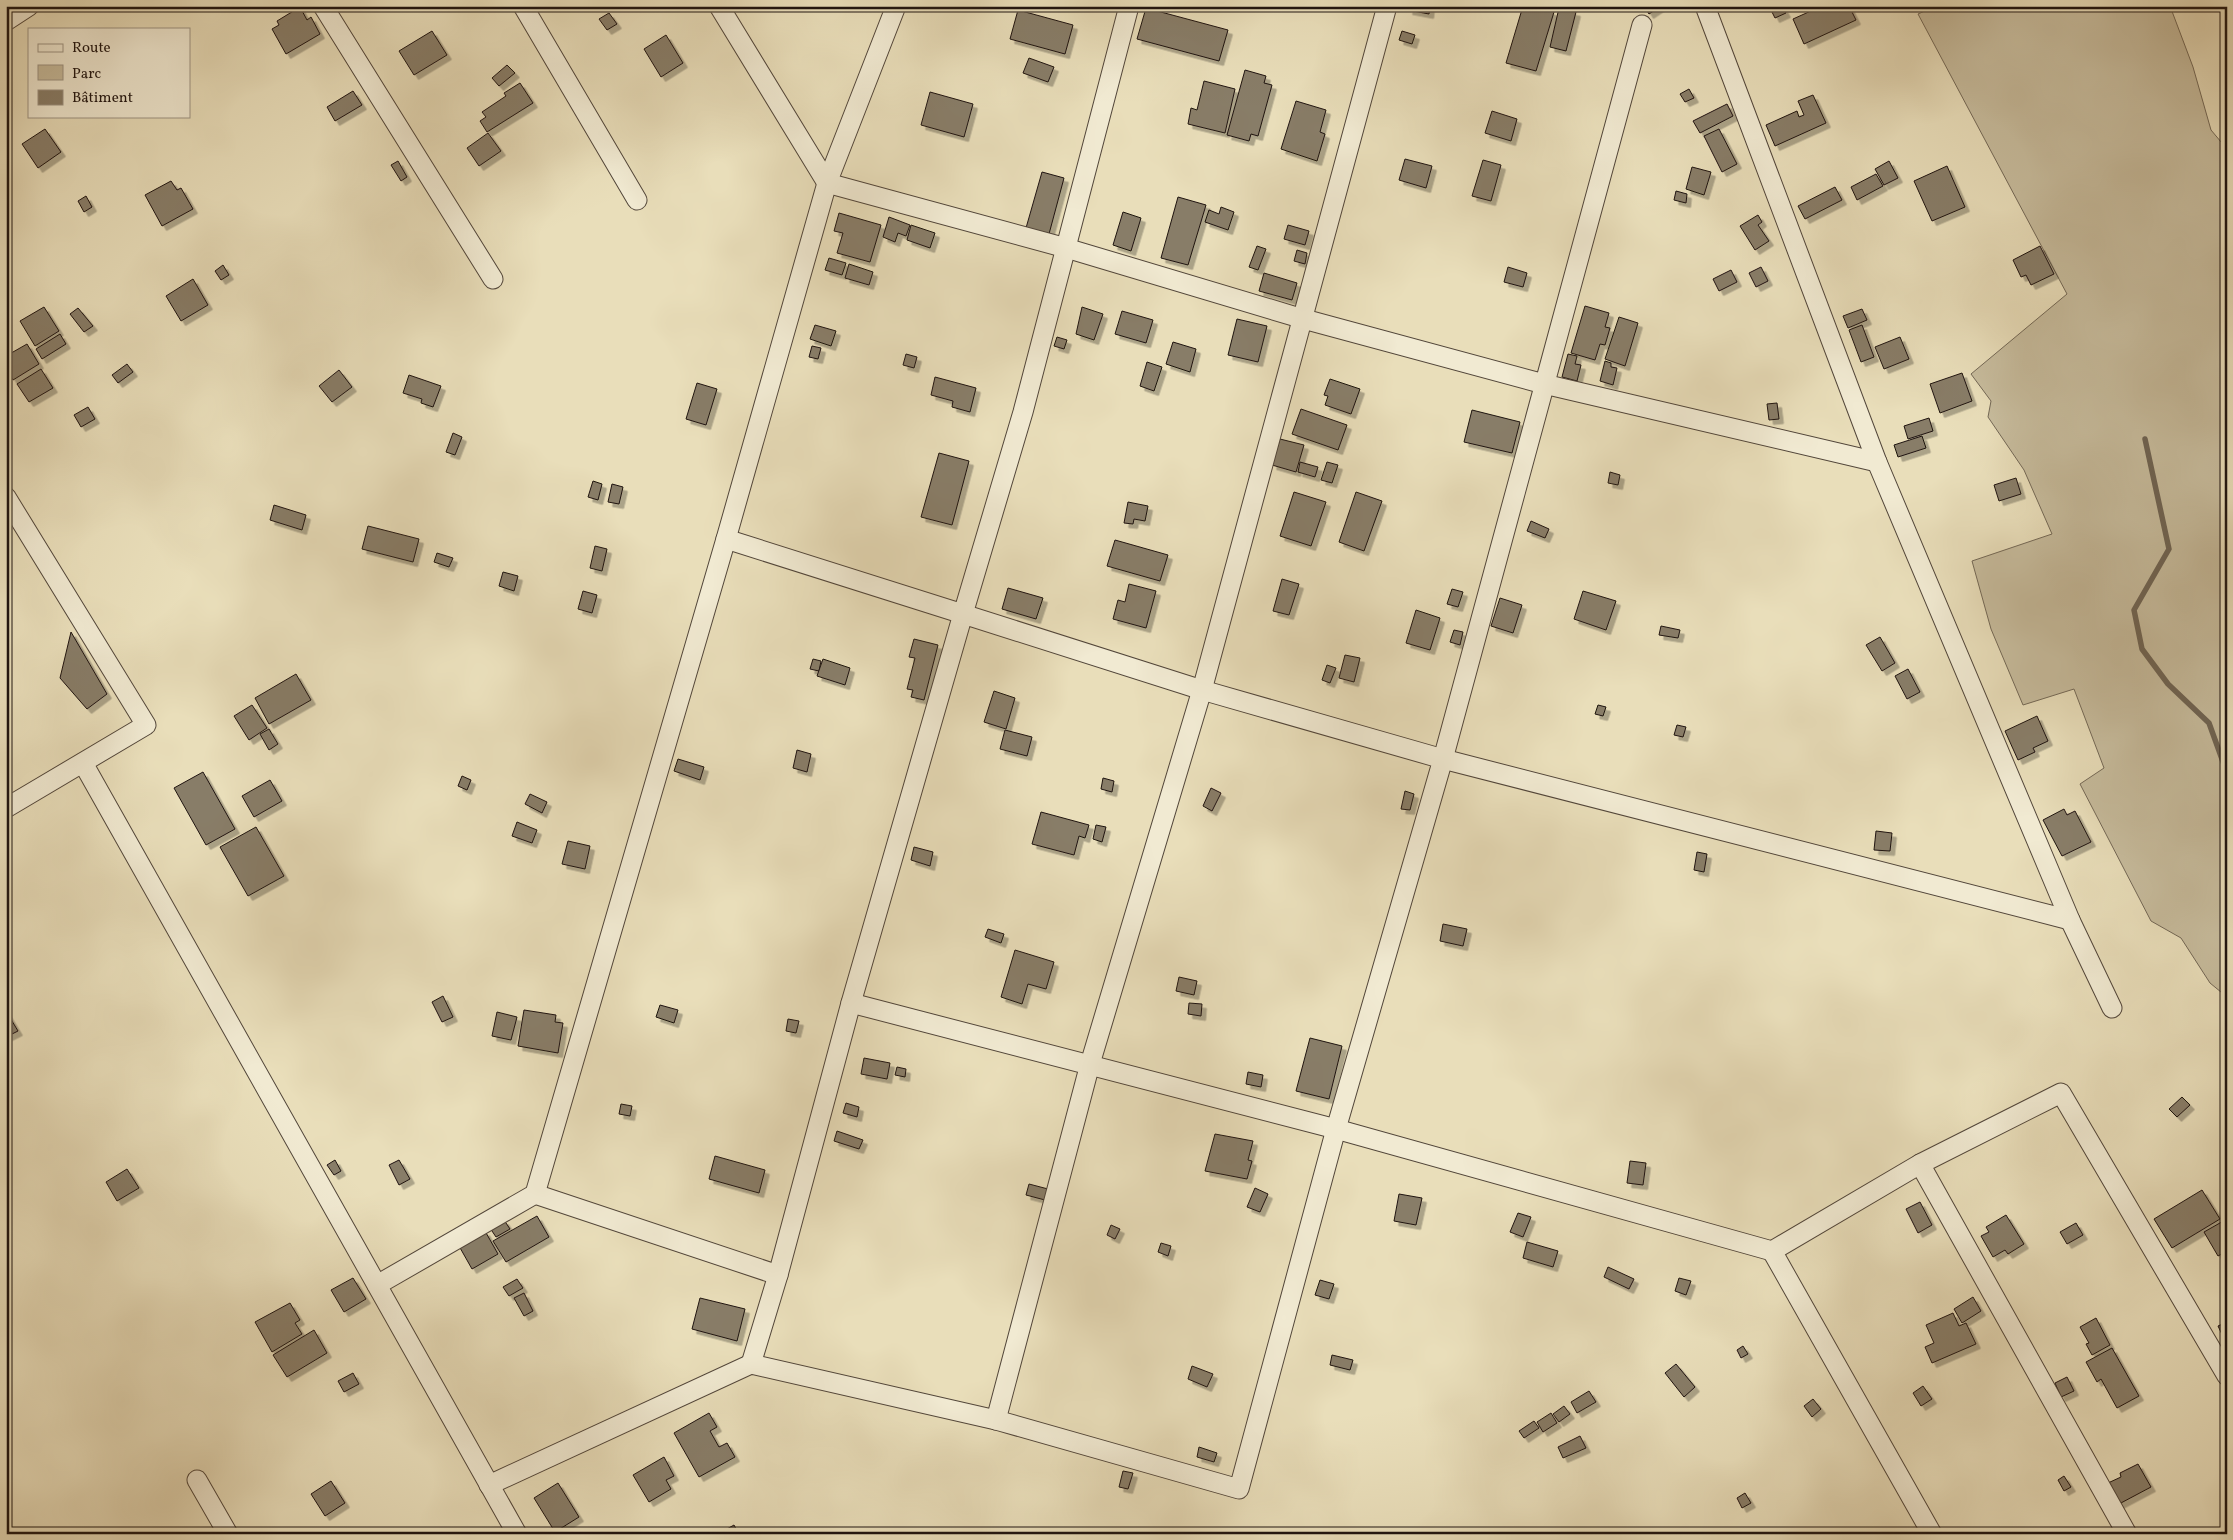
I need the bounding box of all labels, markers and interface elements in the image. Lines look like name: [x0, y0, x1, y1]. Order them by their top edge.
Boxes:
legend: [28, 28, 190, 118]
text: Route: [72, 38, 111, 59]
text: Parc: [72, 64, 101, 85]
text: Bâtiment: [72, 88, 133, 109]

